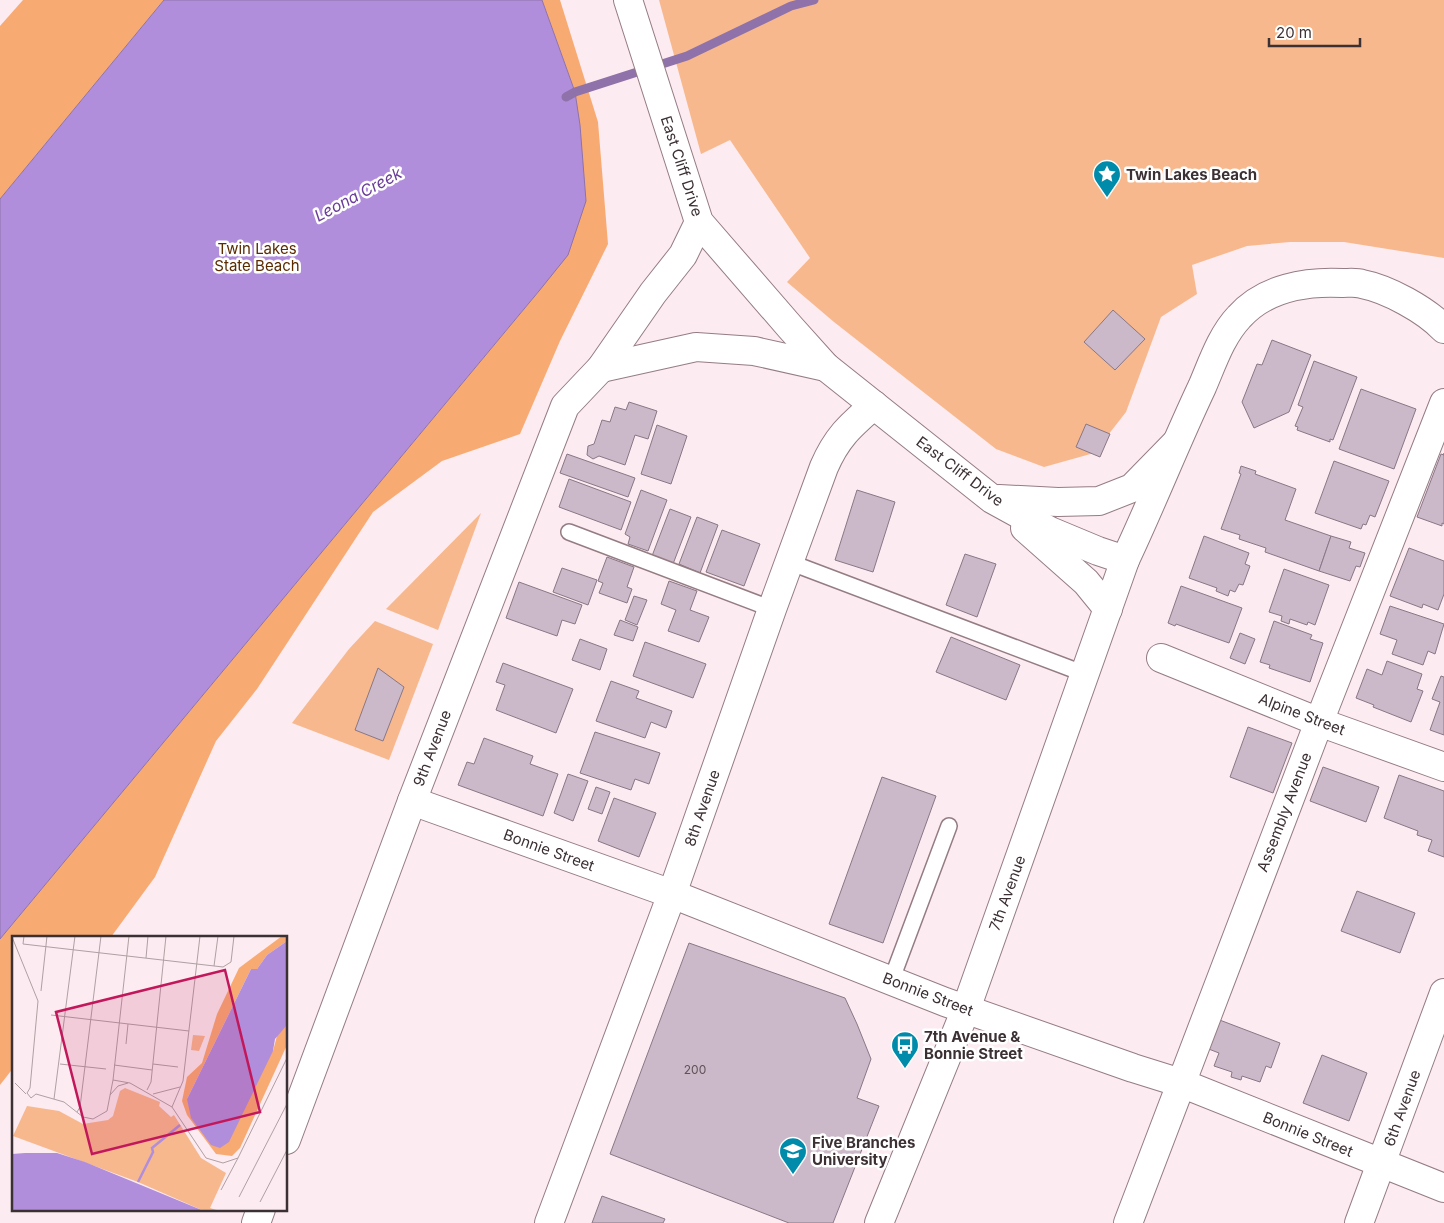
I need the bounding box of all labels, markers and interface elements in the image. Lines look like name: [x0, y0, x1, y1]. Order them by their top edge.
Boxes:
scale bar: [1269, 15, 1360, 47]
text: 20 m: [1276, 23, 1312, 42]
street label: East Cliff Drive: [657, 113, 707, 219]
place icon: Twin Lakes Beach: [1092, 159, 1122, 198]
water label: Leona Creek: [311, 162, 405, 225]
place label: Twin Lakes Beach: [1126, 165, 1257, 184]
park label: Twin Lakes State Beach: [214, 239, 300, 275]
street label: East Cliff Drive: [912, 432, 1008, 510]
street label: Alpine Street: [1256, 689, 1348, 739]
street label: 9th Avenue: [409, 707, 455, 789]
street label: Assembly Avenue: [1252, 750, 1316, 874]
street label: 8th Avenue: [680, 767, 724, 849]
street label: Bonnie Street: [501, 825, 597, 875]
street label: 7th Avenue: [985, 853, 1029, 933]
inset map: [12, 936, 288, 1210]
street label: Bonnie Street: [880, 968, 976, 1020]
place label: 7th Avenue & Bonnie Street: [924, 1027, 1023, 1063]
bus stop icon: 7th Avenue & Bonnie Street: [890, 1030, 920, 1069]
house number: 200: [684, 1062, 706, 1077]
street label: 6th Avenue: [1379, 1067, 1425, 1149]
street label: Bonnie Street: [1260, 1107, 1356, 1161]
place label: Five Branches University: [812, 1133, 915, 1169]
school or university icon: Five Branches University: [778, 1136, 808, 1175]

